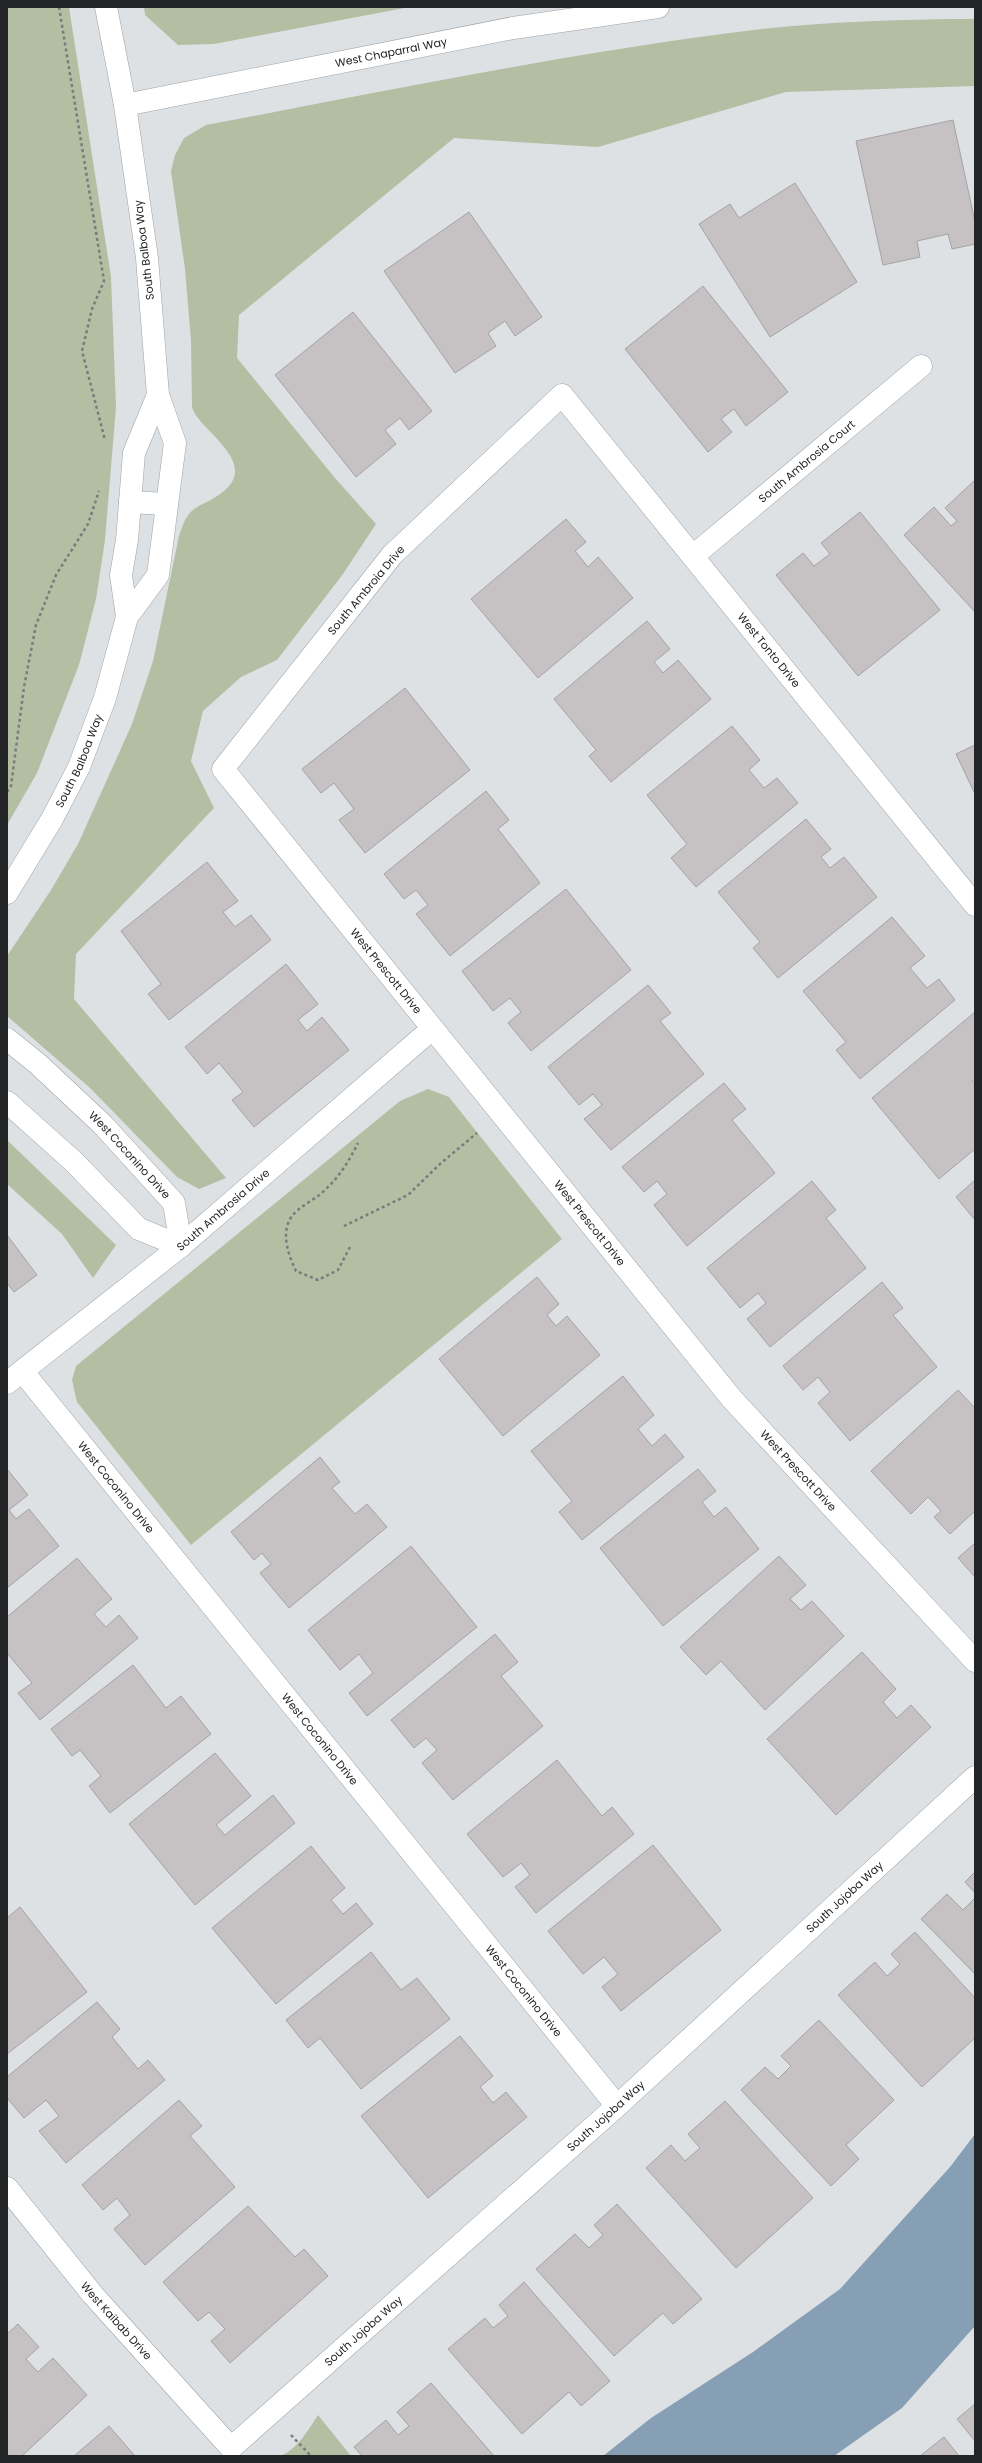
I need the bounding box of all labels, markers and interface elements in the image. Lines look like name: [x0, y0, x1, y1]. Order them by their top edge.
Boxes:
street label: West Chaparral Way: [334, 33, 449, 71]
street label: South Balboa Way: [130, 198, 158, 301]
street label: South Ambrosia Court: [755, 416, 858, 506]
street label: South Ambroia Drive: [324, 542, 408, 638]
street label: West Tonto Drive: [734, 609, 804, 691]
street label: South Balboa Way: [51, 711, 107, 810]
street label: West Prescott Drive: [347, 925, 426, 1017]
street label: West Coconino Drive: [85, 1108, 174, 1202]
street label: South Ambrosia Drive: [173, 1165, 273, 1255]
street label: West Prescott Drive: [550, 1177, 629, 1269]
street label: West Prescott Drive: [757, 1426, 840, 1515]
street label: West Coconino Drive: [74, 1438, 158, 1537]
street label: West Coconino Drive: [278, 1690, 362, 1788]
street label: South Jojoba Way: [802, 1857, 887, 1936]
street label: West Coconino Drive: [482, 1941, 566, 2040]
street label: South Jojoba Way: [563, 2076, 649, 2155]
street label: West Kaibab Drive: [77, 2278, 156, 2363]
street label: South Jojoba Way: [321, 2291, 406, 2370]

